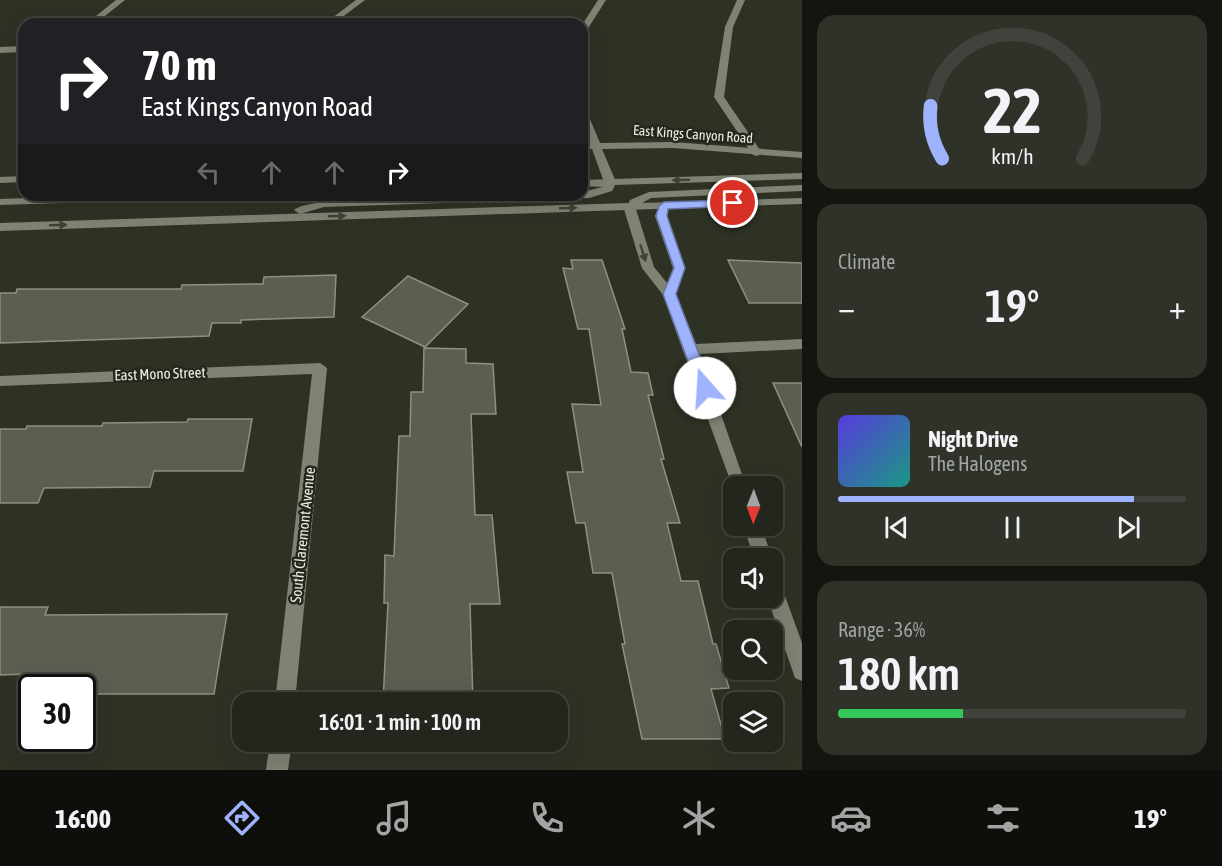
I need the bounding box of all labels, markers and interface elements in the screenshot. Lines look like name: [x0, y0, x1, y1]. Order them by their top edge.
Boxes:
text: 70 m: [141, 41, 216, 89]
icon: right: [42, 42, 120, 120]
text: 22: [983, 75, 1041, 146]
text: East Kings Canyon Road: [141, 91, 373, 122]
street label: East Kings Canyon Road: [632, 122, 754, 146]
text: km/h: [991, 144, 1033, 169]
icon: left: [192, 156, 225, 189]
icon: ahead: [255, 156, 288, 189]
icon: ahead: [318, 156, 351, 189]
icon: right: [381, 156, 414, 189]
one-way arrow: [671, 175, 690, 184]
pin: [707, 177, 758, 228]
icon: arrive: [716, 186, 749, 219]
one-way arrow: [558, 204, 577, 213]
one-way arrow: [328, 211, 347, 220]
one-way arrow: [49, 220, 68, 230]
one-way arrow: [639, 244, 648, 262]
text: Climate: [838, 250, 895, 273]
text: 19°: [985, 280, 1039, 332]
text: −: [838, 288, 855, 326]
text: +: [1169, 288, 1186, 326]
position arrow: [673, 356, 737, 420]
street label: East Mono Street: [114, 363, 206, 384]
text: Night Drive: [928, 426, 1018, 452]
text: The Halogens: [928, 452, 1027, 475]
street label: South Claremont Avenue: [287, 466, 318, 604]
north arrow: [723, 476, 783, 536]
map controls: [723, 476, 783, 752]
icon: previous: [880, 511, 913, 544]
icon: pause: [996, 511, 1029, 544]
icon: next: [1112, 511, 1145, 544]
button: sound: [723, 548, 783, 608]
text: Range · 36%: [838, 618, 925, 641]
button: search: [723, 620, 783, 680]
text: 180 km: [838, 648, 960, 700]
speed limit sign: 30: [18, 674, 96, 752]
button: layers: [723, 692, 783, 752]
text: 16:01 · 1 min · 100 m: [319, 709, 481, 735]
icon: directions: [221, 797, 263, 839]
icon: music: [373, 797, 415, 839]
icon: phone: [526, 797, 568, 839]
icon: climate: [678, 797, 720, 839]
icon: car: [830, 797, 872, 839]
icon: filters: [982, 797, 1024, 839]
text: 16:00: [55, 803, 111, 834]
text: 19°: [1134, 803, 1167, 834]

